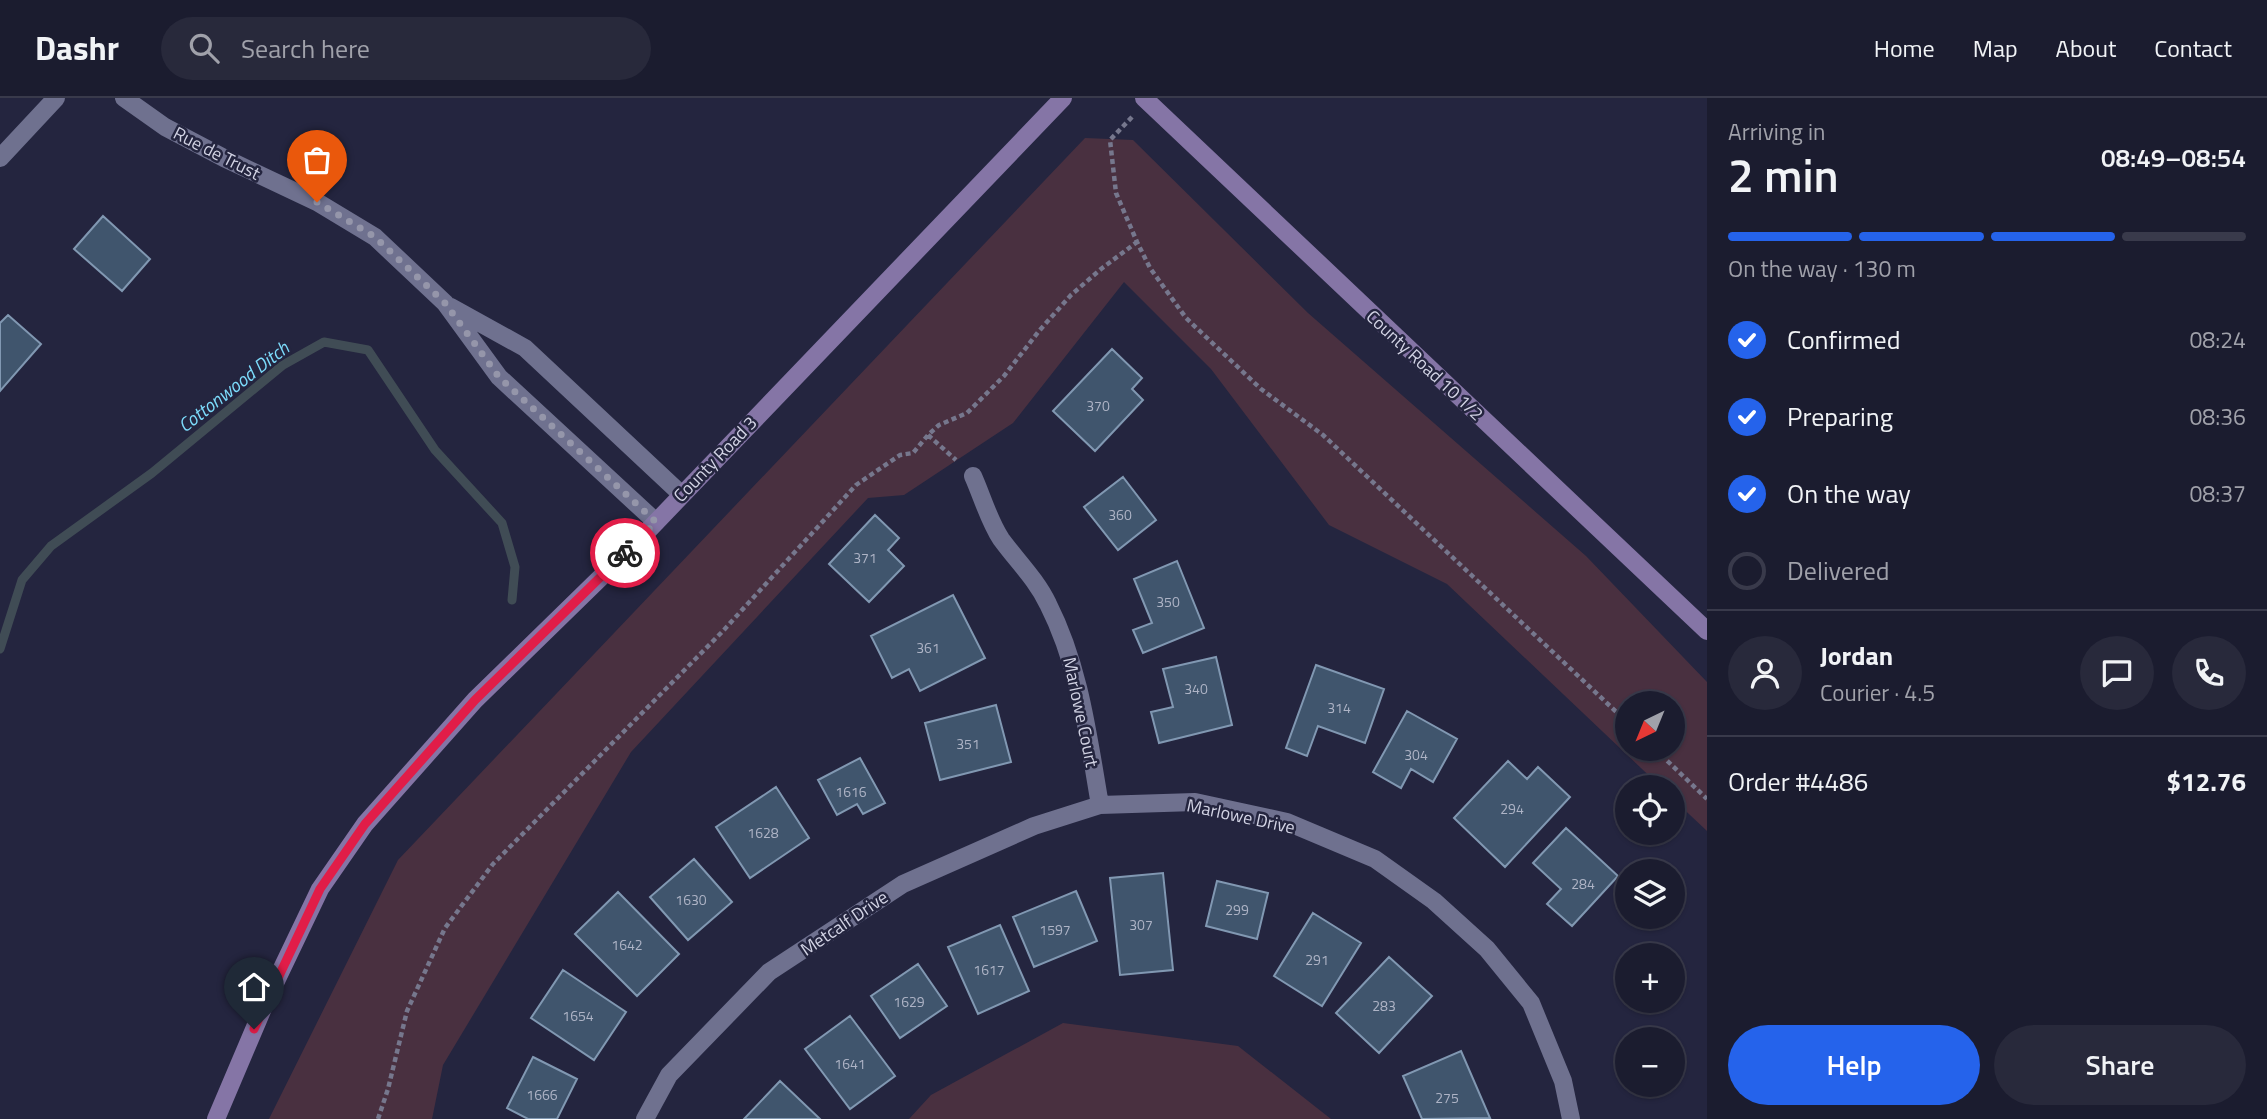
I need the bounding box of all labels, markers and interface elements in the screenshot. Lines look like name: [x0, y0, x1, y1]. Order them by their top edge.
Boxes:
search box: [161, 17, 651, 80]
text: Dashr: [35, 23, 119, 73]
icon: search: [185, 29, 223, 67]
text: Search here: [241, 29, 370, 68]
text: Home: [1874, 30, 1935, 66]
text: Map: [1973, 30, 2018, 66]
text: About: [2056, 30, 2116, 66]
text: Contact: [2154, 30, 2232, 66]
text: Arriving in: [1728, 114, 1825, 149]
street label: Rue de Trust: [169, 119, 266, 187]
pin: [287, 130, 347, 202]
text: 08:49–08:54: [2101, 138, 2246, 177]
text: 2 min: [1728, 140, 1839, 210]
icon: bag: [298, 141, 336, 179]
text: On the way · 130 m: [1728, 251, 1916, 286]
street label: County Road 10 1/2: [1360, 303, 1490, 427]
text: Confirmed: [1787, 320, 1901, 359]
icon: check: [1728, 321, 1766, 359]
text: 08:24: [2189, 322, 2246, 357]
water label: Cottonwood Ditch: [171, 333, 295, 439]
house number: 370: [1086, 395, 1110, 416]
text: Preparing: [1787, 397, 1893, 436]
icon: check: [1728, 398, 1766, 436]
text: 08:36: [2189, 399, 2246, 434]
street label: County Road 3: [667, 410, 763, 508]
text: On the way: [1787, 474, 1911, 513]
icon: check: [1728, 475, 1766, 513]
text: 08:37: [2189, 476, 2246, 511]
house number: 360: [1108, 504, 1132, 525]
courier: [590, 518, 660, 588]
icon: bike: [606, 534, 644, 572]
house number: 371: [853, 547, 877, 568]
text: Delivered: [1787, 551, 1890, 590]
house number: 350: [1156, 591, 1180, 612]
button: person: [1728, 636, 1802, 710]
text: Jordan: [1820, 636, 1893, 675]
button: chat: [2080, 636, 2154, 710]
button: phone: [2172, 636, 2246, 710]
house number: 361: [916, 637, 940, 658]
street label: Marlowe Court: [1056, 654, 1106, 770]
text: Courier · 4.5: [1820, 675, 1935, 710]
house number: 340: [1184, 678, 1208, 699]
north arrow: [1615, 691, 1685, 761]
map controls: [1615, 691, 1685, 1097]
house number: 314: [1327, 697, 1351, 718]
house number: 351: [956, 733, 980, 754]
house number: 304: [1404, 744, 1428, 765]
text: Order #4486: [1728, 762, 1868, 801]
text: $12.76: [2167, 762, 2246, 801]
button: locate: [1615, 775, 1685, 845]
house number: 1616: [835, 781, 867, 802]
street label: Marlowe Drive: [1184, 791, 1298, 841]
house number: 294: [1500, 798, 1524, 819]
house number: 1628: [747, 822, 779, 843]
button: layers: [1615, 859, 1685, 929]
house number: 284: [1571, 873, 1595, 894]
street label: Metcalf Drive: [795, 884, 893, 962]
house number: 1630: [675, 889, 707, 910]
house number: 299: [1225, 899, 1249, 920]
house number: 307: [1129, 914, 1153, 935]
house number: 1597: [1039, 919, 1071, 940]
house number: 1642: [611, 934, 643, 955]
button: +: [1615, 943, 1685, 1013]
house number: 291: [1305, 949, 1329, 970]
pin: [224, 957, 284, 1029]
house number: 1617: [973, 959, 1005, 980]
icon: home: [235, 968, 273, 1006]
house number: 1629: [893, 991, 925, 1012]
house number: 283: [1372, 995, 1396, 1016]
house number: 1654: [562, 1005, 594, 1026]
button: Help: [1728, 1025, 1980, 1105]
button: Share: [1994, 1025, 2246, 1105]
button: −: [1615, 1027, 1685, 1097]
house number: 1641: [834, 1053, 866, 1074]
house number: 1666: [526, 1084, 558, 1105]
house number: 275: [1435, 1087, 1459, 1108]

